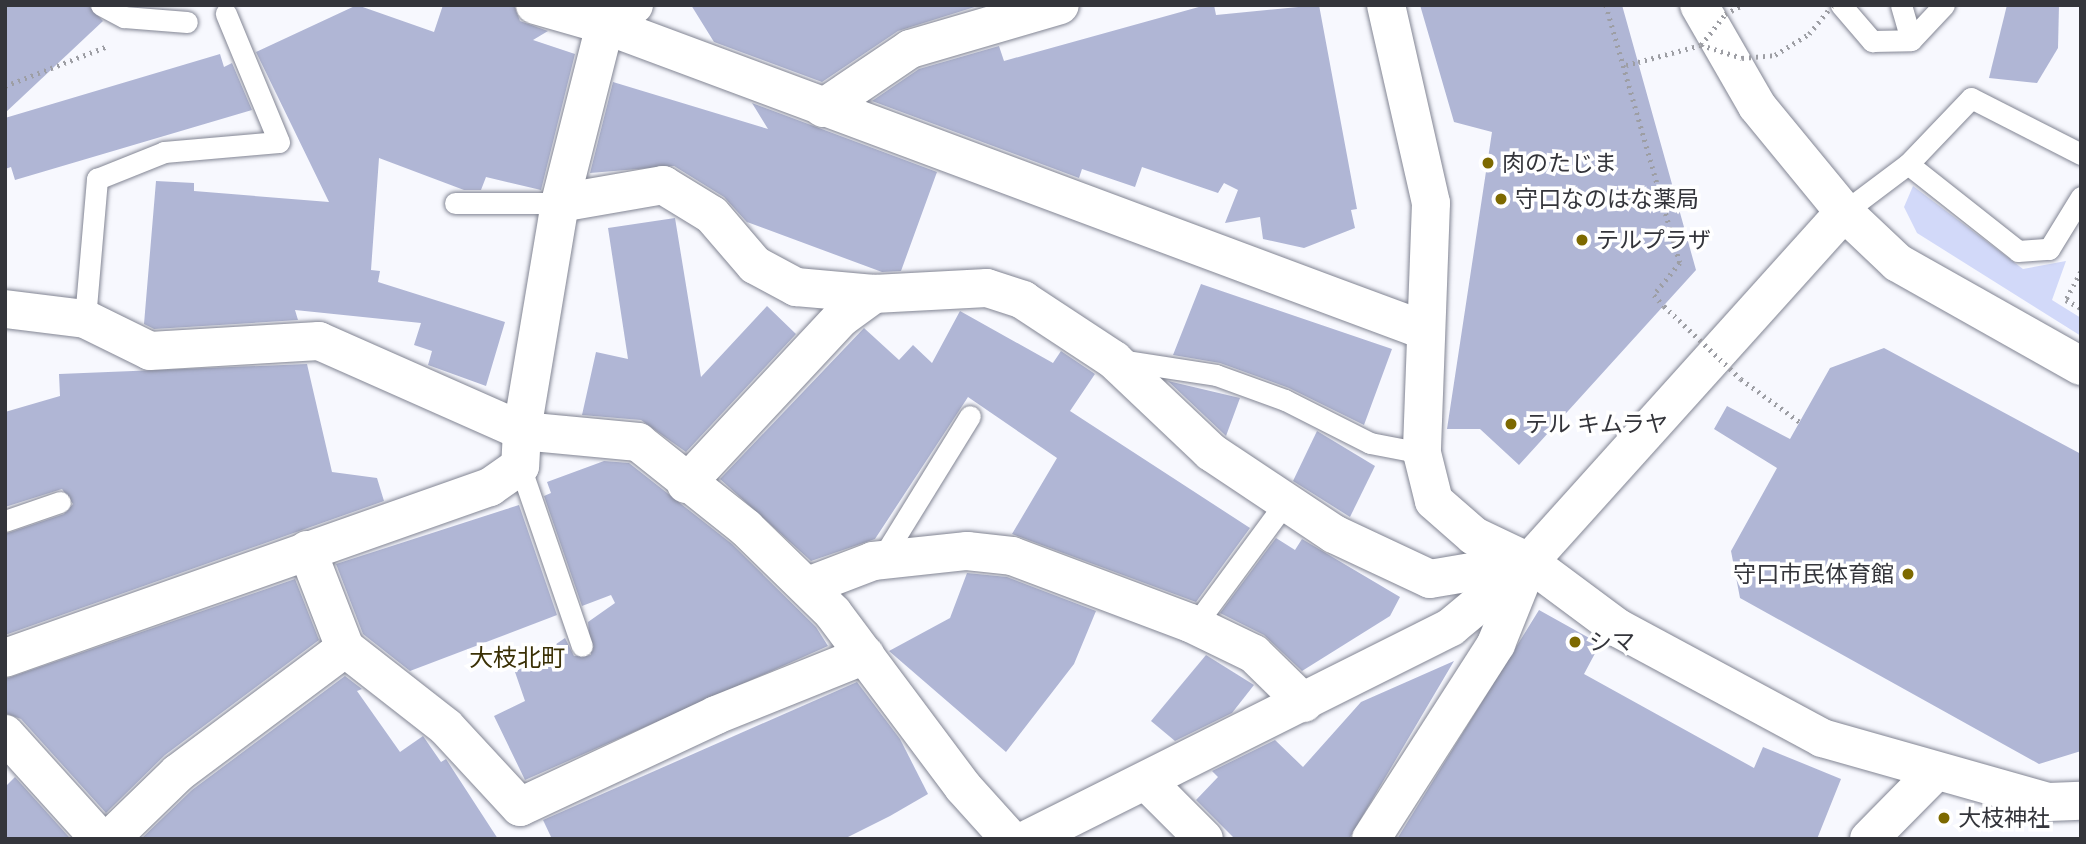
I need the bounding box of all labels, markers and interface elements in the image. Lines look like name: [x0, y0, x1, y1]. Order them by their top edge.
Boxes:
place label: 肉のたじま: [1502, 149, 1617, 177]
marker: 肉のたじま: [1480, 155, 1496, 171]
place label: 守口なのはな薬局: [1515, 185, 1699, 213]
marker: 守口なのはな薬局: [1493, 191, 1509, 207]
place label: テルプラザ: [1596, 226, 1711, 254]
marker: テルプラザ: [1574, 232, 1590, 248]
place label: テル キムラヤ: [1525, 410, 1669, 438]
marker: テル キムラヤ: [1503, 416, 1519, 432]
place label: 守口市民体育館: [1733, 560, 1894, 588]
marker: 守口市民体育館: [1900, 566, 1916, 582]
place label: シマ: [1589, 628, 1635, 656]
marker: シマ: [1567, 634, 1583, 650]
district label: 大枝北町: [469, 644, 565, 672]
place label: 大枝神社: [1958, 804, 2050, 832]
marker: 大枝神社: [1936, 810, 1952, 826]

